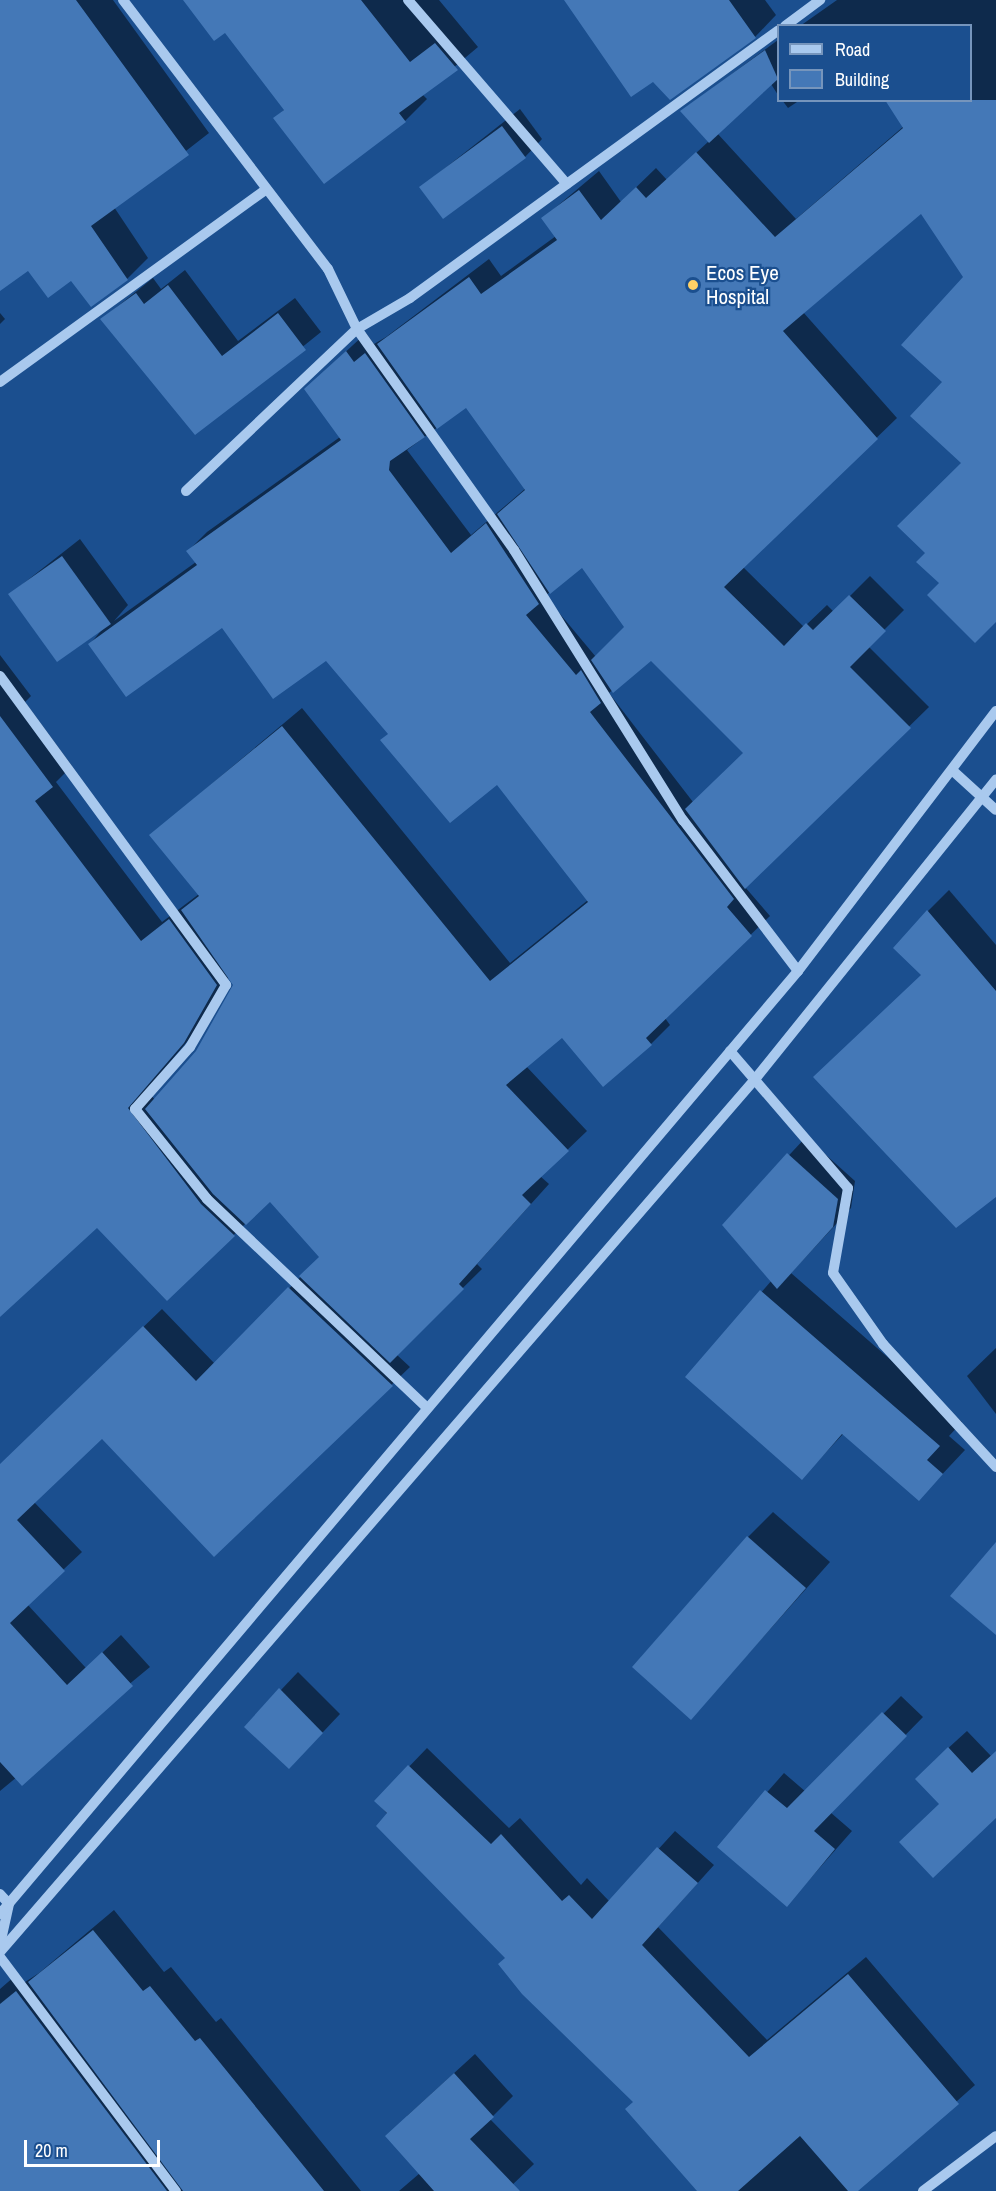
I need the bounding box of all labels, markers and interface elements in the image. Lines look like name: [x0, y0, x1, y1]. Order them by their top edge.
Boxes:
legend: [777, 24, 972, 102]
text: Road: [835, 37, 870, 62]
text: Building: [835, 67, 889, 92]
place label: Ecos Eye Hospital: [706, 260, 779, 310]
marker: Ecos Eye Hospital: [684, 276, 702, 294]
scale bar: [27, 2128, 164, 2166]
text: 20 m: [35, 2138, 68, 2163]

